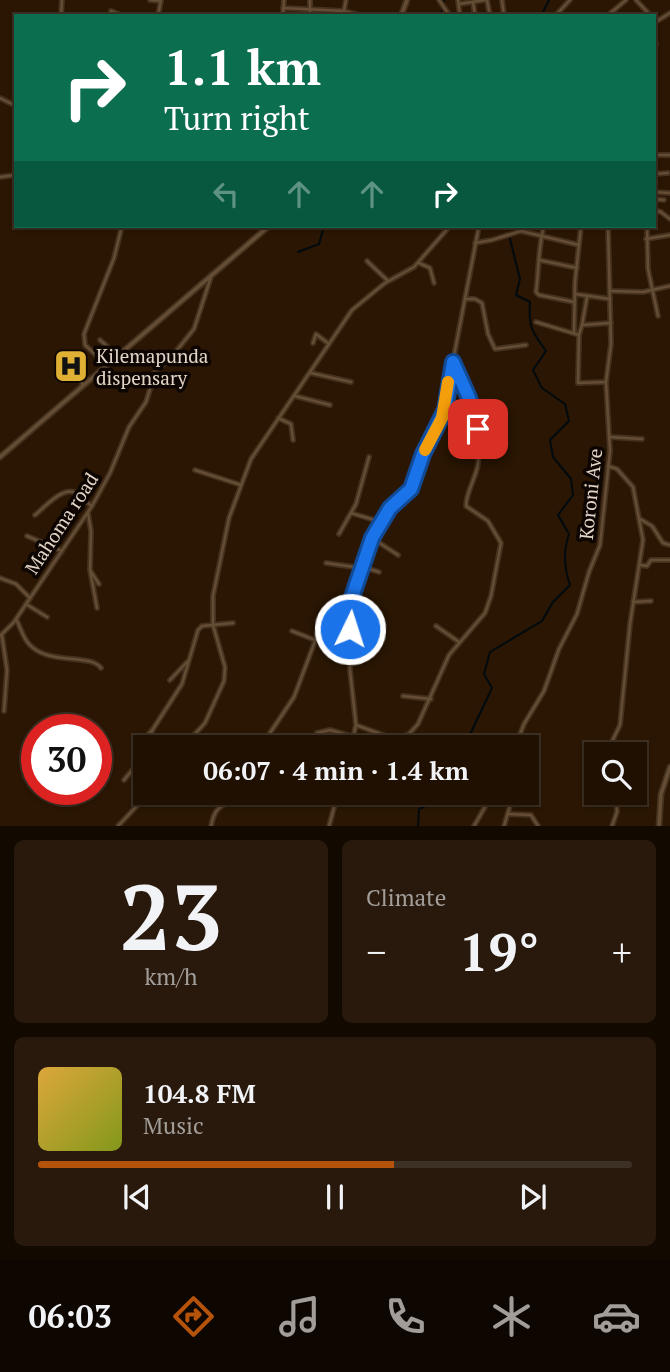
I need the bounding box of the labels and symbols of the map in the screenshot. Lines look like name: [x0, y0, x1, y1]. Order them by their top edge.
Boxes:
place label: Kilemapunda dispensary: [96, 343, 209, 390]
hospital icon: Kilemapunda dispensary: [52, 347, 90, 385]
pin: [448, 399, 508, 459]
street label: Koroni Ave: [573, 447, 607, 541]
street label: Mahoma road: [19, 467, 103, 579]
position arrow: [313, 592, 387, 666]
speed limit sign: 30: [21, 714, 112, 805]

